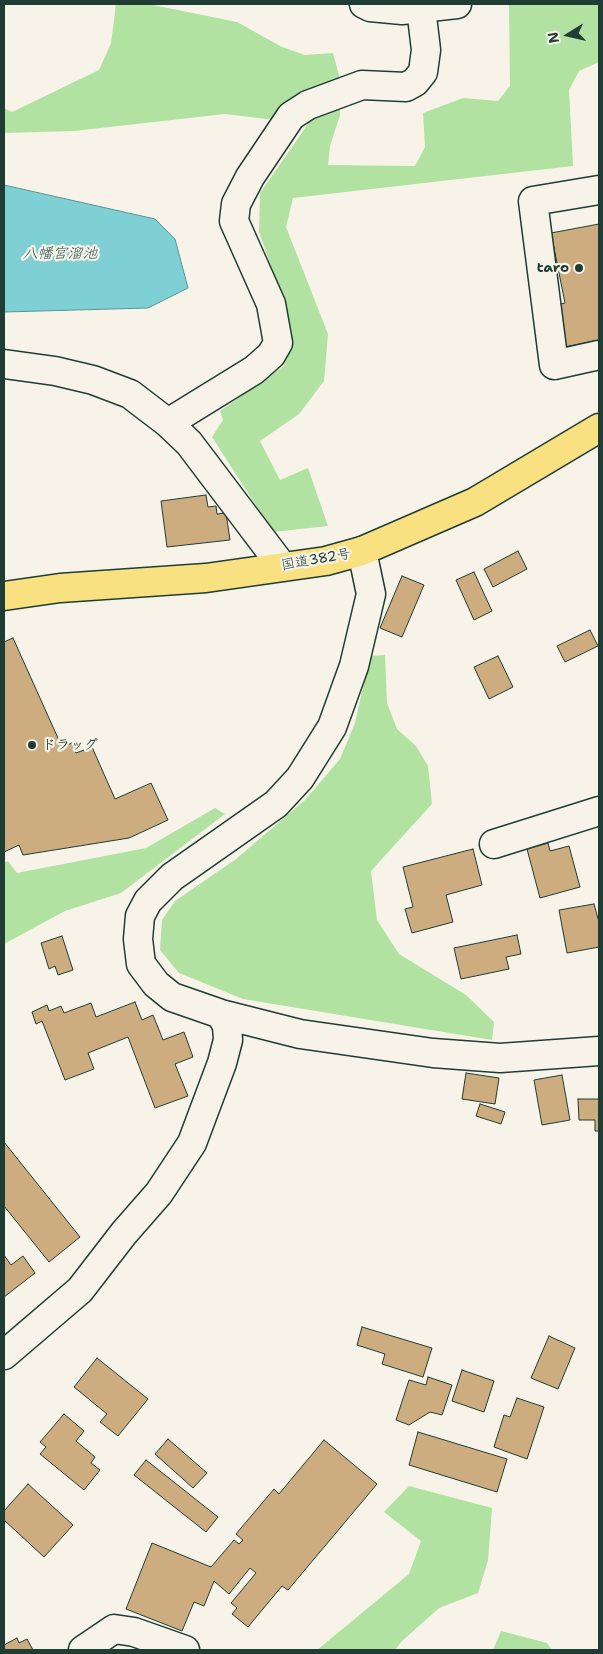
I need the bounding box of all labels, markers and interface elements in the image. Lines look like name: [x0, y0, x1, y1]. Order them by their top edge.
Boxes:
north arrow: [543, 10, 593, 60]
text: N: [543, 31, 563, 45]
water label: 八幡宮溜池: [23, 245, 97, 263]
place label: taro: [537, 260, 569, 276]
marker: taro: [573, 262, 585, 274]
street label: 国道382号: [280, 546, 352, 574]
place label: ドラッグ: [42, 737, 98, 753]
marker: ドラッグ: [26, 739, 38, 751]

